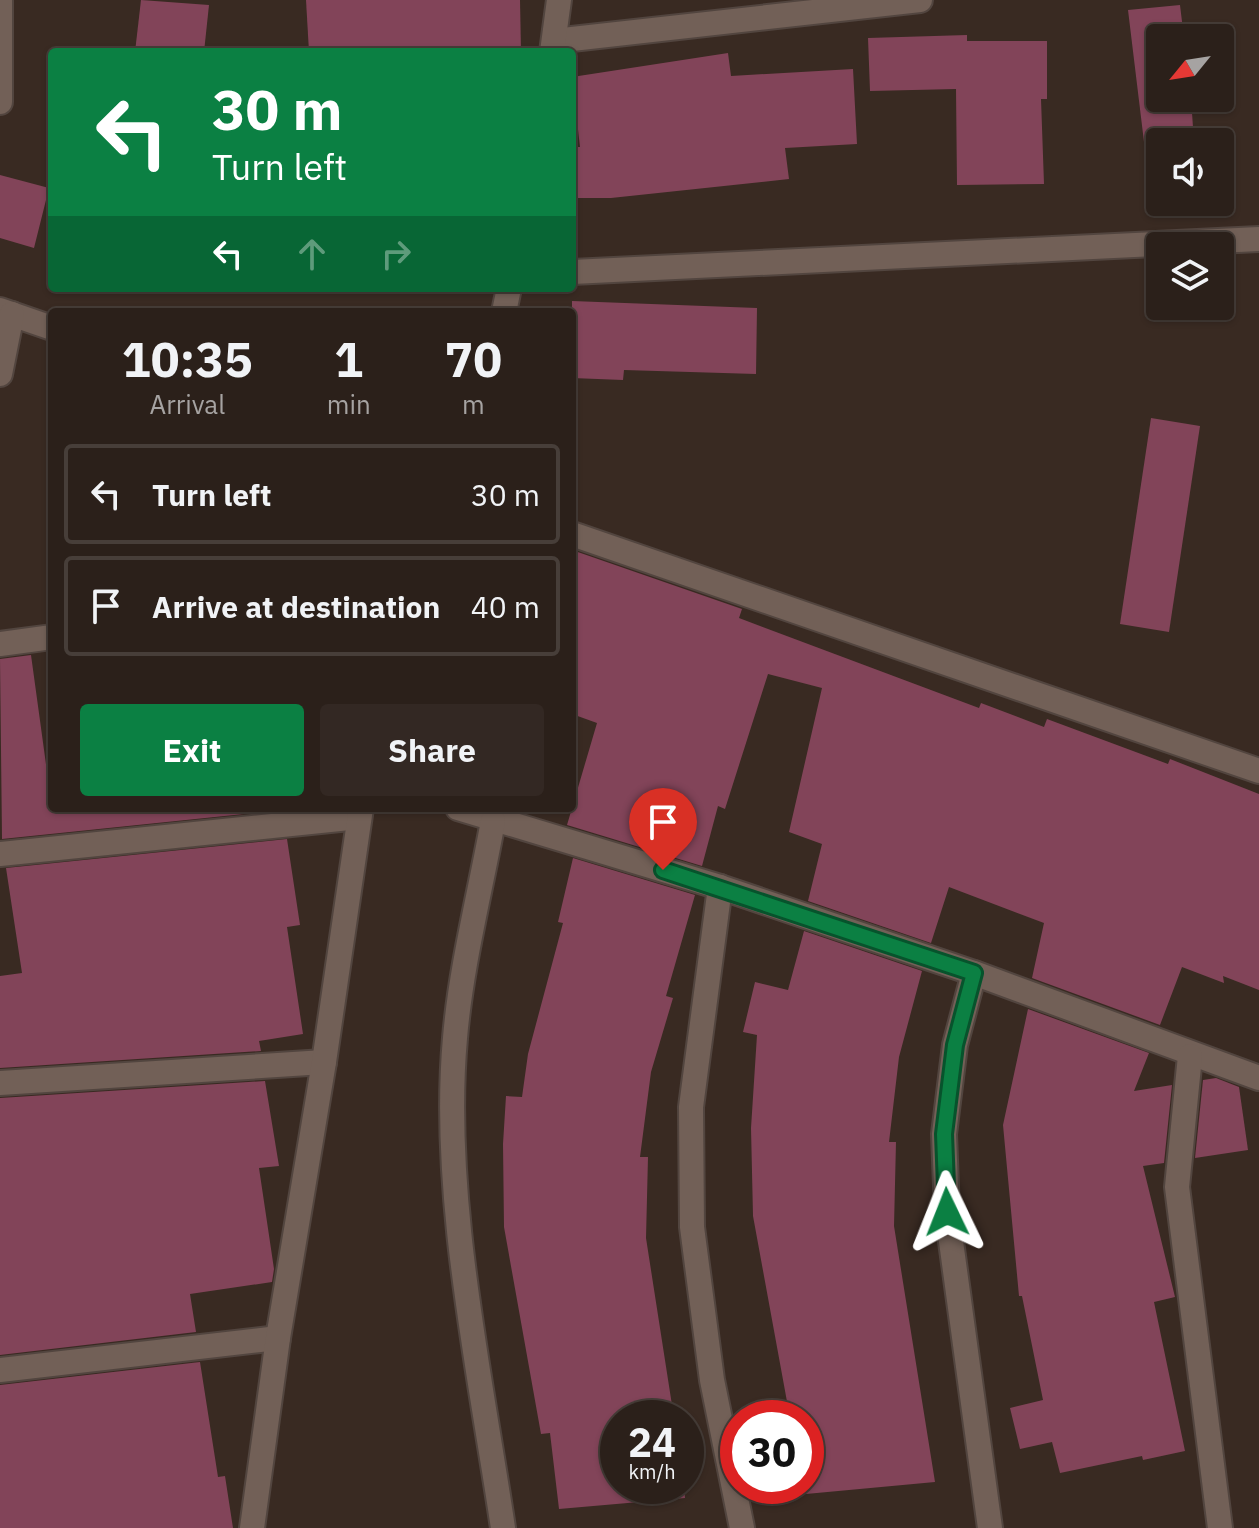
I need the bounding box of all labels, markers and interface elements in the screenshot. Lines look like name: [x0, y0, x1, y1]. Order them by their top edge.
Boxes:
north arrow: [1146, 24, 1234, 112]
map controls: [1146, 24, 1234, 320]
text: 30 m: [212, 73, 342, 145]
icon: left: [80, 80, 184, 184]
button: sound: [1146, 128, 1234, 216]
text: Turn left: [212, 143, 347, 190]
icon: left: [206, 232, 250, 276]
icon: ahead: [290, 232, 334, 276]
icon: right: [374, 232, 418, 276]
button: layers: [1146, 232, 1234, 320]
text: 10:35: [122, 328, 253, 390]
text: 1: [334, 328, 363, 390]
text: 70: [445, 328, 502, 390]
text: Arrival: [149, 387, 225, 421]
text: min: [327, 387, 371, 421]
text: m: [462, 387, 485, 421]
icon: left: [84, 472, 128, 516]
text: Turn left: [152, 475, 271, 514]
text: 30 m: [471, 475, 540, 514]
icon: arrive: [84, 584, 128, 628]
text: Arrive at destination: [152, 587, 440, 626]
text: 40 m: [471, 587, 540, 626]
button: Exit: [80, 704, 304, 796]
button: Share: [320, 704, 544, 796]
pin: [629, 788, 697, 870]
icon: arrive: [641, 800, 685, 844]
position arrow: [905, 1170, 989, 1254]
speed limit sign: 30: [720, 1400, 824, 1504]
text: 24: [628, 1416, 676, 1468]
text: km/h: [628, 1458, 676, 1485]

